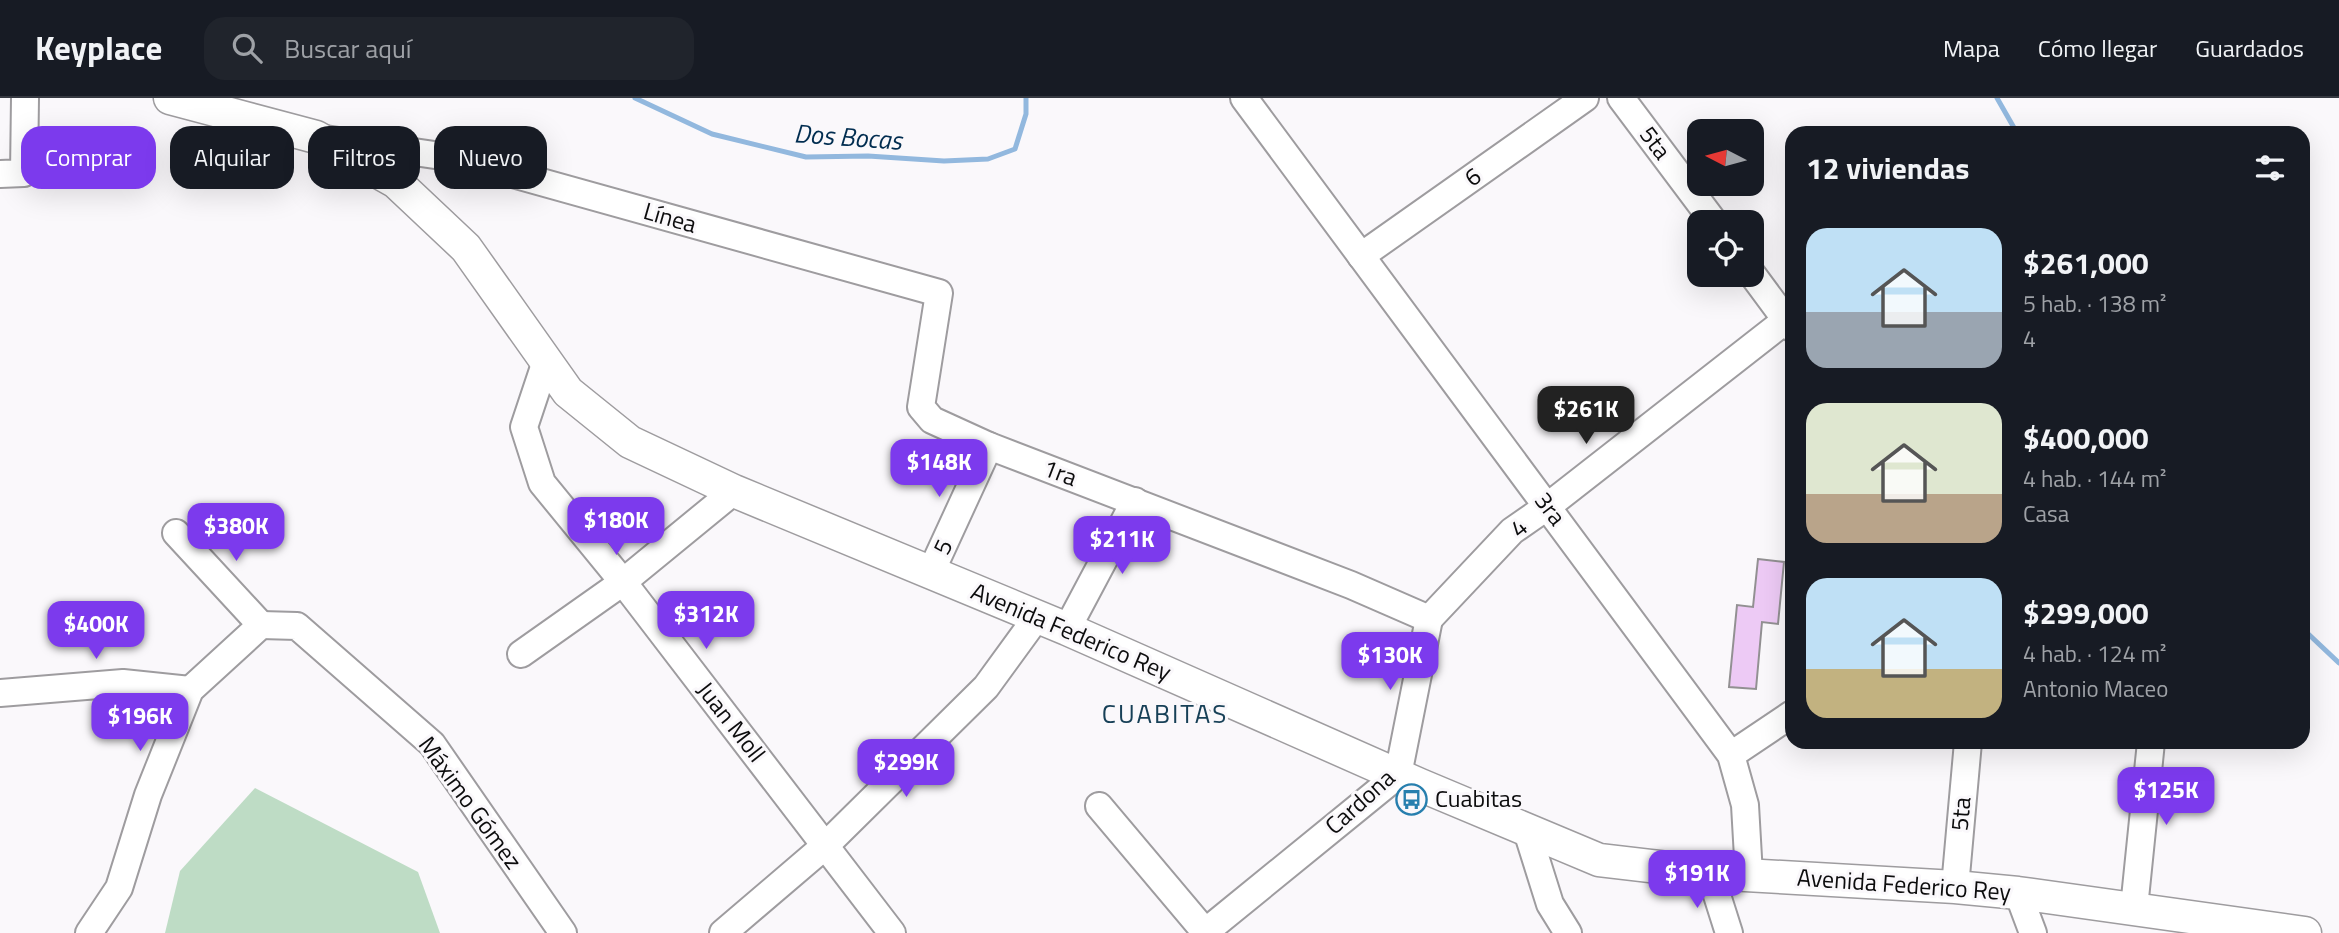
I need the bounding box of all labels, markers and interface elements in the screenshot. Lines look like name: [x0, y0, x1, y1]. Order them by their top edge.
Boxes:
search box: [204, 17, 694, 80]
text: Keyplace: [35, 23, 162, 73]
icon: search: [228, 29, 266, 67]
text: Buscar aquí: [284, 29, 411, 68]
text: Mapa: [1943, 30, 2000, 66]
text: Cómo llegar: [2038, 30, 2157, 66]
text: Guardados: [2195, 30, 2304, 66]
water label: Dos Bocas: [793, 113, 905, 160]
street label: 5ta: [1631, 118, 1680, 167]
north arrow: [1687, 119, 1764, 196]
map controls: [1687, 119, 1764, 287]
chip: Comprar: [21, 126, 156, 189]
chip: Alquilar: [170, 126, 294, 189]
chip: Filtros: [308, 126, 420, 189]
chip: Nuevo: [434, 126, 547, 189]
text: 12 viviendas: [1806, 145, 1969, 191]
icon: filters: [2251, 149, 2289, 187]
street label: 6: [1457, 158, 1488, 195]
street label: Línea: [639, 192, 701, 242]
button: locate: [1687, 210, 1764, 287]
text: $261,000: [2023, 240, 2149, 286]
icon: home: [1862, 256, 1946, 340]
text: 5 hab. · 138 m²: [2023, 286, 2166, 321]
text: 4: [2023, 321, 2036, 356]
pin: $261K: [1537, 386, 1635, 446]
text: $261K: [1553, 391, 1619, 426]
text: $400,000: [2023, 415, 2149, 461]
icon: home: [1862, 431, 1946, 515]
pin: $148K: [890, 440, 988, 499]
text: $148K: [906, 444, 972, 479]
street label: 1ra: [1038, 449, 1083, 495]
text: 4 hab. · 144 m²: [2023, 461, 2166, 496]
street label: 3ra: [1526, 484, 1575, 533]
text: Casa: [2023, 496, 2069, 531]
pin: $180K: [567, 498, 665, 557]
text: $180K: [583, 502, 649, 537]
pin: $380K: [187, 504, 285, 563]
text: $380K: [203, 508, 269, 543]
street label: 4: [1502, 509, 1535, 545]
pin: $211K: [1073, 517, 1171, 576]
text: $211K: [1089, 521, 1155, 556]
street label: 5: [923, 533, 961, 560]
street label: Avenida Federico Rey: [966, 573, 1178, 690]
text: $299,000: [2023, 590, 2149, 636]
pin: $312K: [657, 592, 755, 651]
text: $312K: [673, 596, 739, 631]
pin: $400K: [47, 602, 145, 661]
text: $400K: [63, 606, 129, 641]
icon: home: [1862, 606, 1946, 690]
pin: $130K: [1341, 632, 1439, 692]
text: 4 hab. · 124 m²: [2023, 636, 2166, 671]
text: $130K: [1357, 637, 1423, 672]
text: Antonio Maceo: [2023, 671, 2168, 706]
street label: Juan Moll: [689, 673, 775, 769]
pin: $196K: [91, 694, 189, 753]
district label: CUABITAS: [1102, 694, 1228, 733]
text: $196K: [107, 698, 173, 733]
street label: Máximo Gómez: [410, 728, 531, 876]
pin: $299K: [857, 740, 955, 799]
text: $299K: [873, 744, 939, 779]
street label: Cardona: [1316, 760, 1402, 843]
pin: $125K: [2117, 768, 2215, 827]
text: $125K: [2133, 772, 2199, 807]
place label: Cuabitas: [1435, 780, 1522, 816]
bus stop icon: Cuabitas: [1395, 782, 1429, 816]
street label: 5ta: [1941, 795, 1979, 832]
pin: $191K: [1648, 850, 1746, 910]
text: $191K: [1664, 855, 1730, 890]
street label: Avenida Federico Rey: [1796, 859, 2013, 909]

